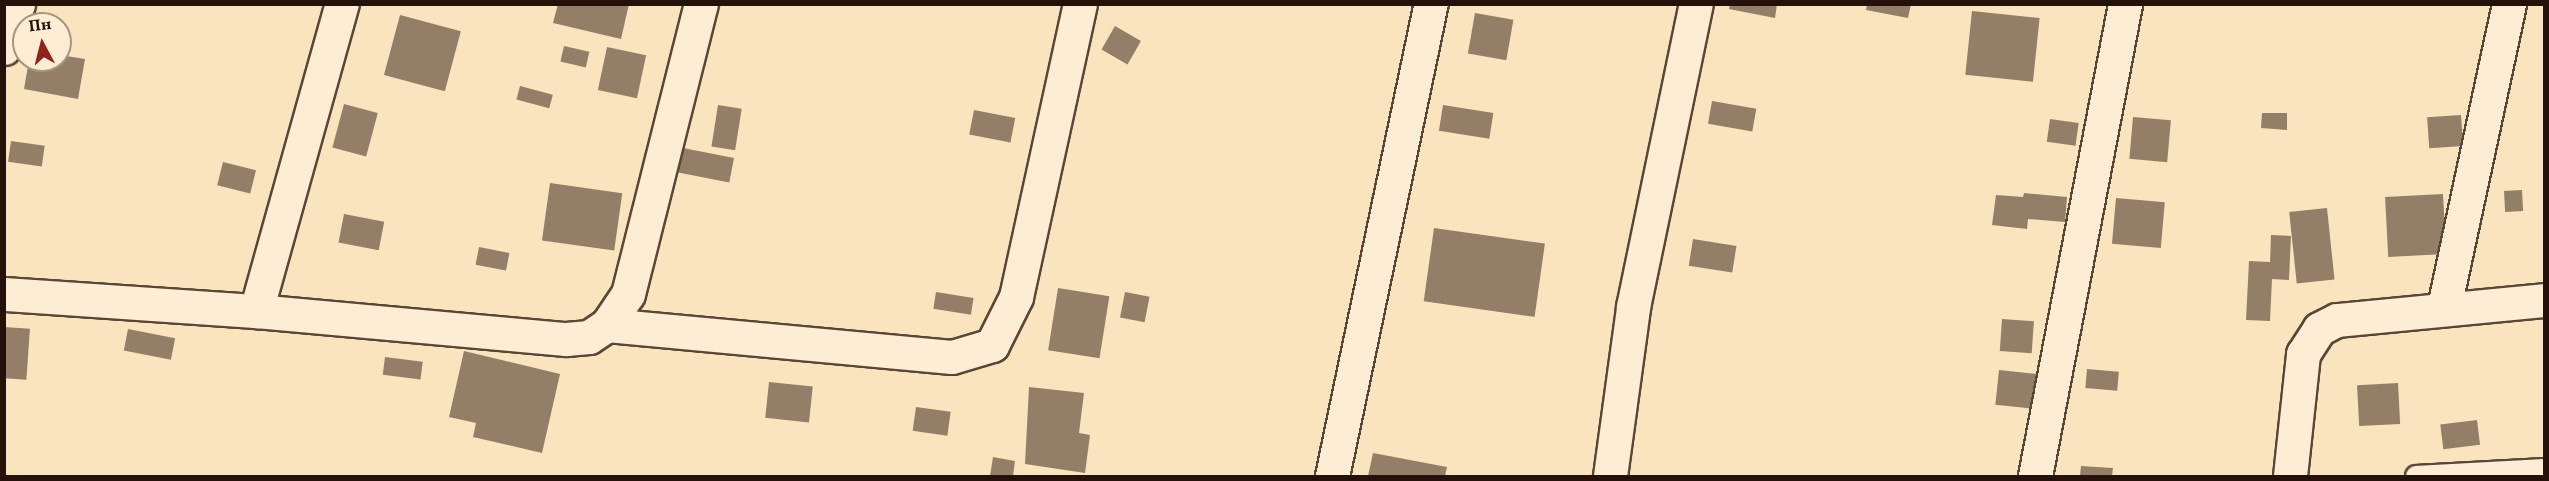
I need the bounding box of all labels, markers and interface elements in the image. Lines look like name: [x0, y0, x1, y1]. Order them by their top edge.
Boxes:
north arrow: [12, 12, 72, 72]
text: Пн: [27, 14, 53, 38]

